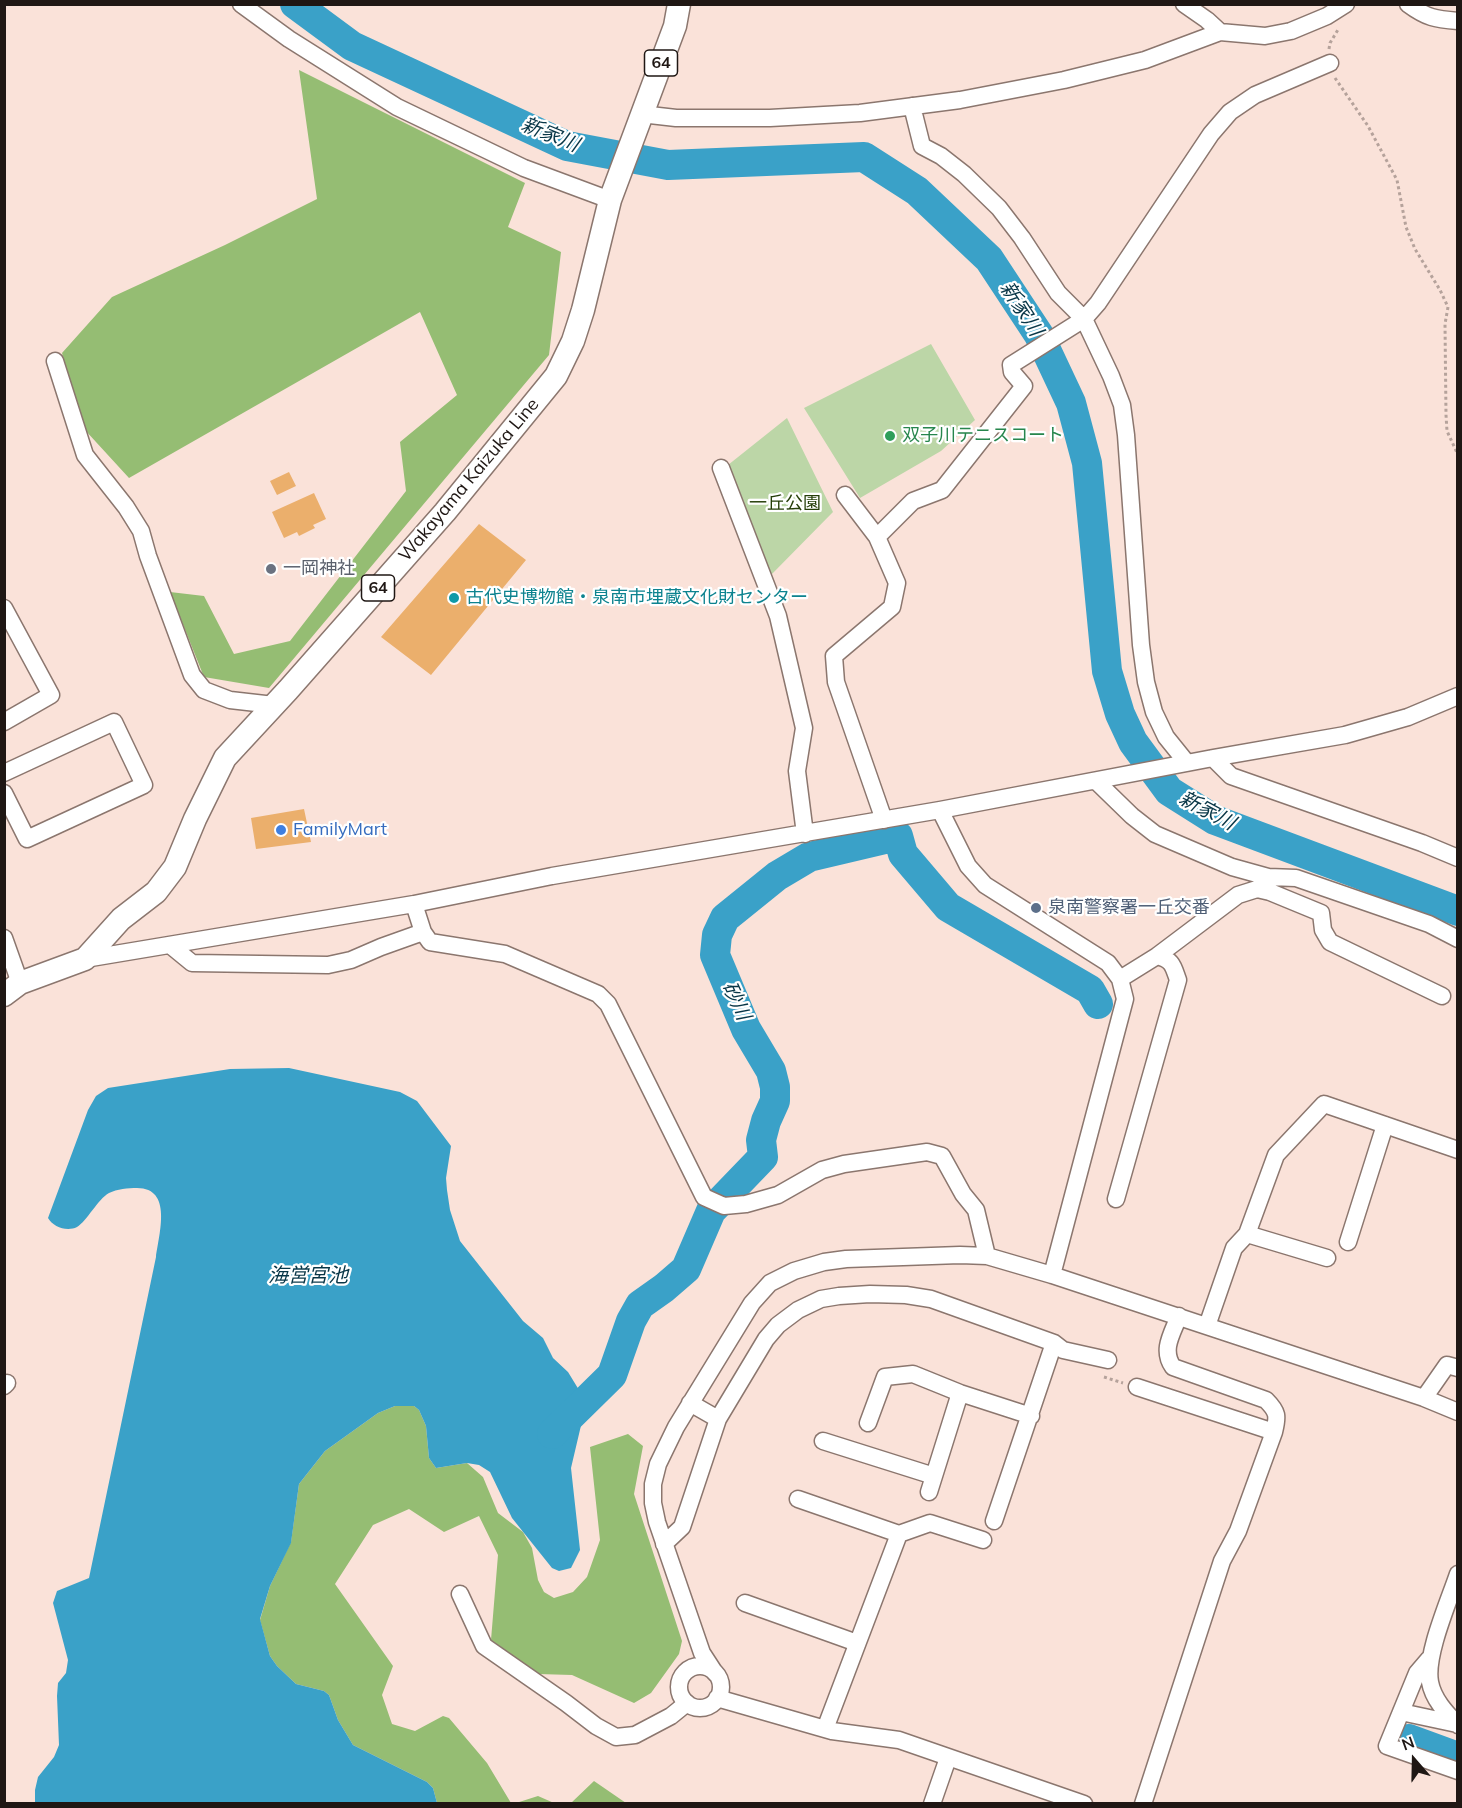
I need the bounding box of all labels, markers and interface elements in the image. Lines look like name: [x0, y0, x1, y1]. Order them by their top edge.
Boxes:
road number: 64: [644, 50, 678, 76]
water label: 新家川: [518, 113, 582, 157]
water label: 新家川: [995, 277, 1047, 341]
street label: Wakayama Kaizuka Line: [394, 394, 544, 566]
place label: 双子川テニスコート: [902, 425, 1064, 447]
marker: 双子川テニスコート: [883, 429, 897, 443]
park label: 一丘公園: [749, 493, 821, 515]
place label: 一岡神社: [283, 558, 355, 580]
marker: 一岡神社: [264, 562, 278, 576]
road number: 64: [362, 575, 394, 601]
place label: 古代史博物館・泉南市埋蔵文化財センター: [466, 587, 808, 609]
marker: 古代史博物館・泉南市埋蔵文化財センター: [447, 591, 461, 605]
water label: 新家川: [1175, 786, 1239, 836]
place label: FamilyMart: [293, 819, 387, 841]
marker: FamilyMart: [274, 823, 288, 837]
place label: 泉南警察署一丘交番: [1048, 897, 1210, 919]
marker: 泉南警察署一丘交番: [1029, 901, 1043, 915]
water label: 砂川: [717, 978, 755, 1024]
water label: 海営宮池: [268, 1264, 348, 1288]
north arrow: [1384, 1730, 1444, 1790]
text: N: [1399, 1732, 1417, 1755]

